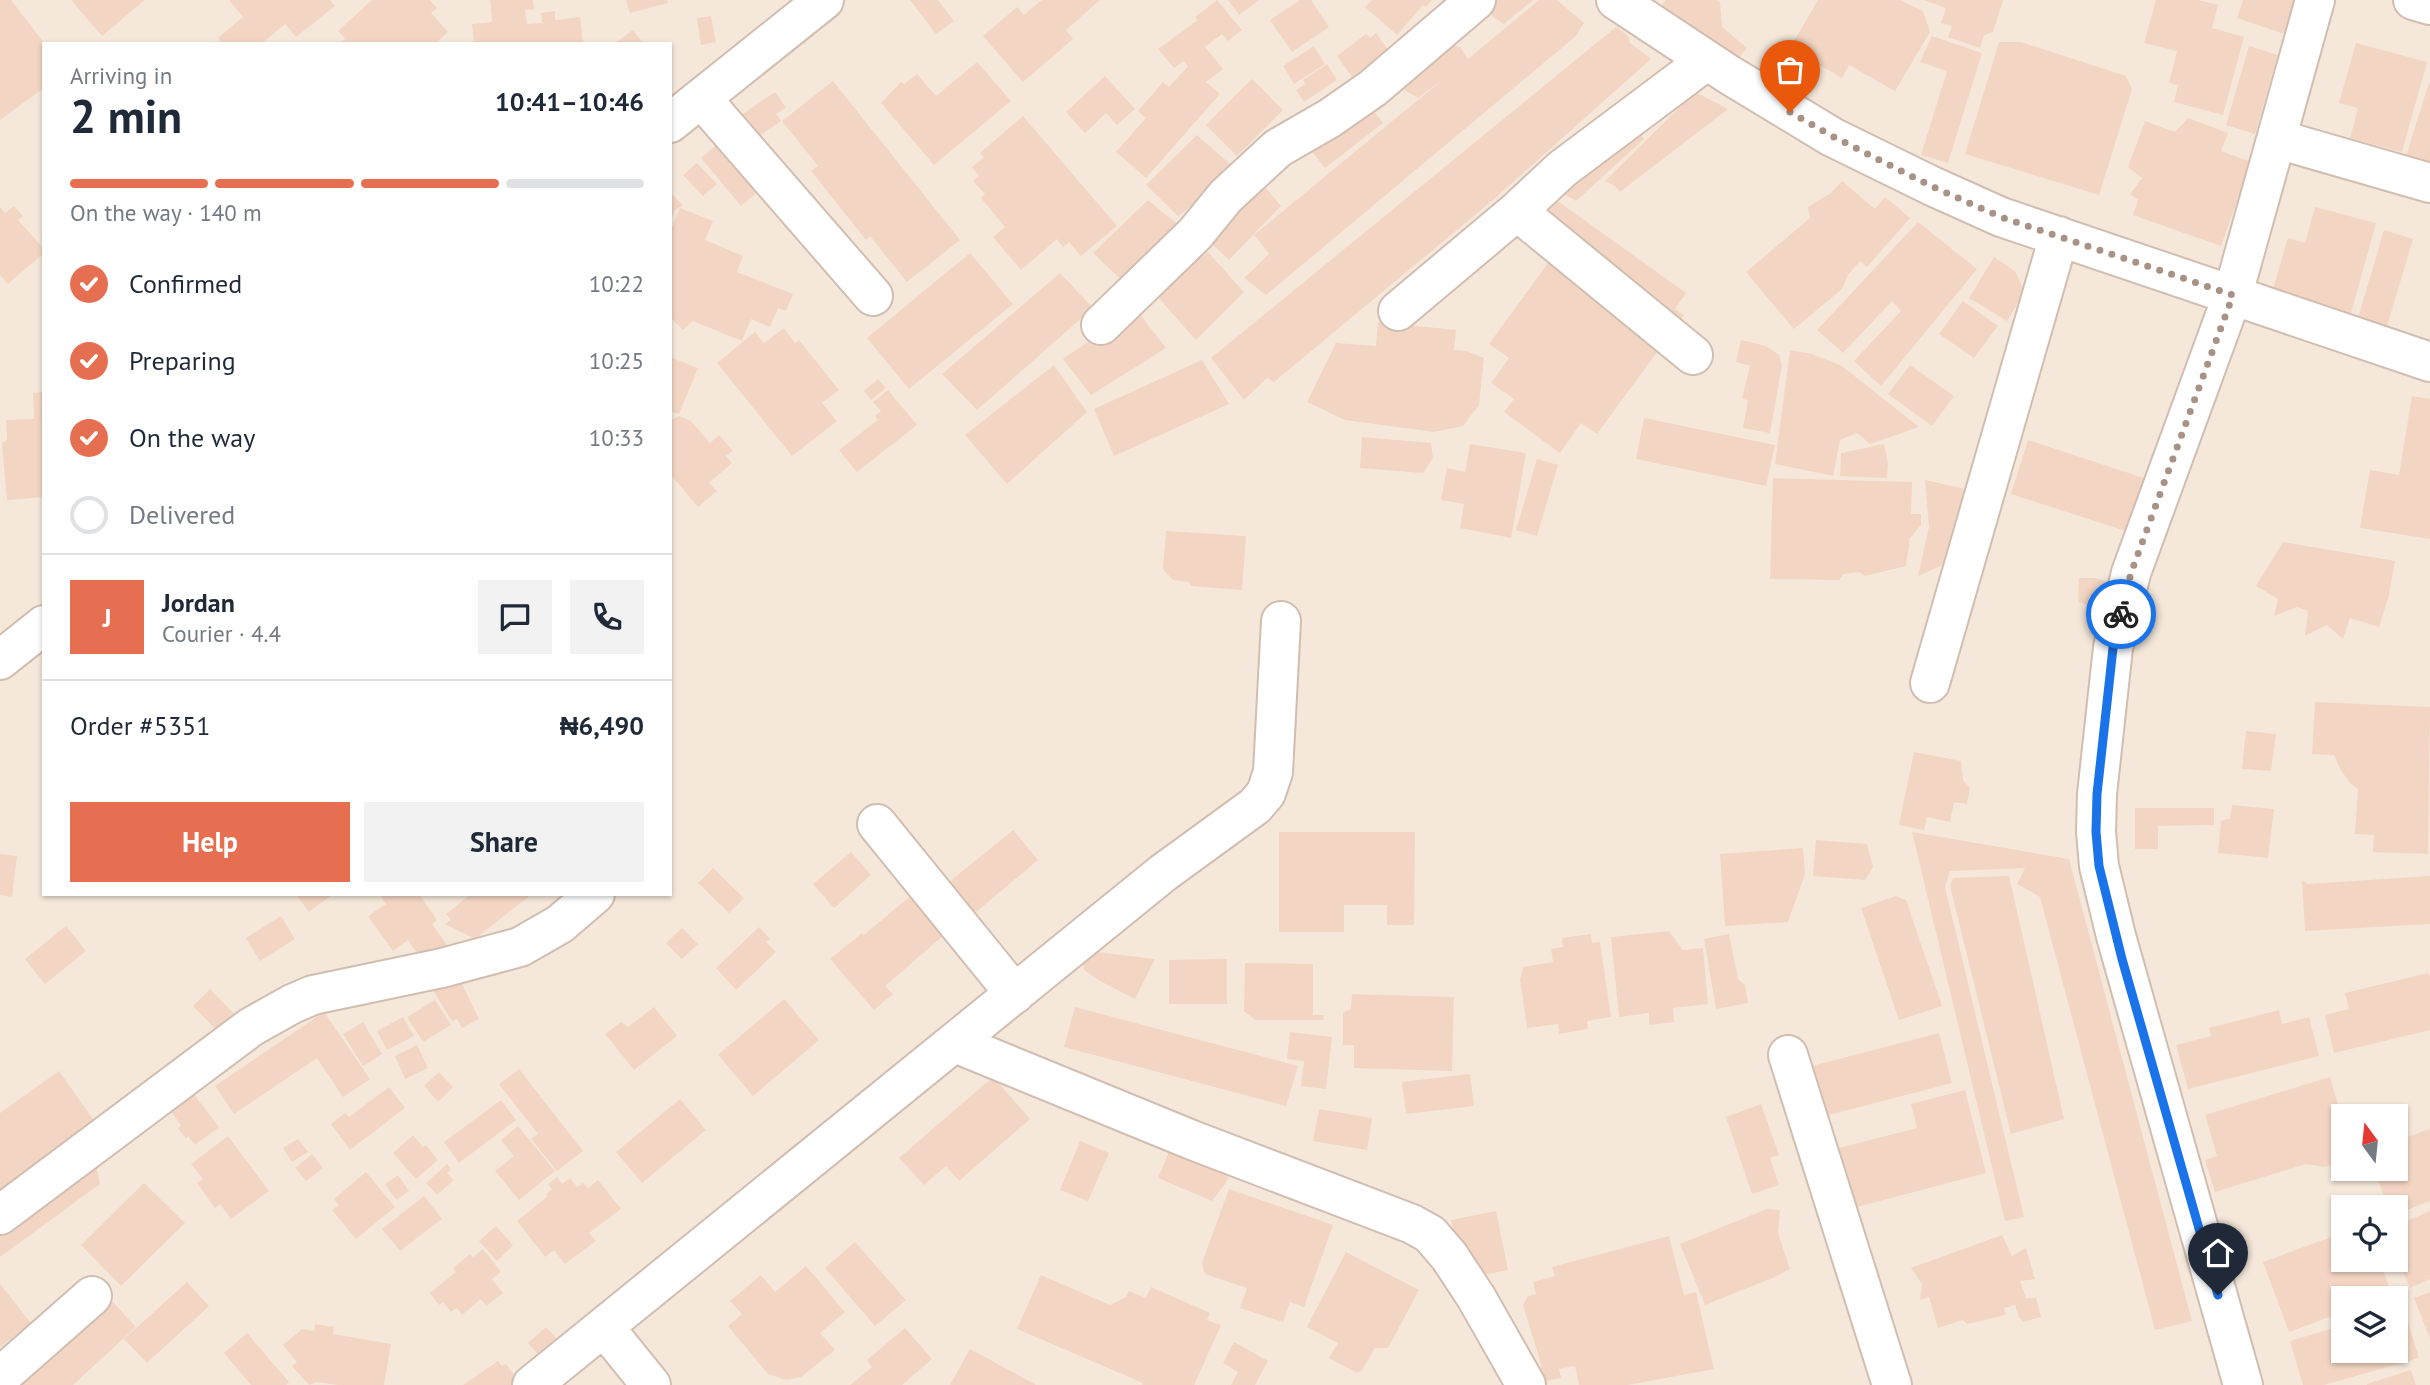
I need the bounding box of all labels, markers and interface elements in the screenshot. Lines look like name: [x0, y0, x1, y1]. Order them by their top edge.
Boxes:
pin: [1760, 40, 1820, 112]
icon: bag: [1771, 51, 1809, 89]
text: Arriving in: [70, 61, 172, 90]
text: 10:41–10:46: [495, 85, 644, 118]
text: 2 min: [70, 86, 182, 146]
text: On the way · 140 m: [70, 198, 262, 227]
icon: check: [70, 265, 108, 303]
text: Confirmed: [129, 267, 242, 300]
text: 10:22: [589, 269, 644, 298]
icon: check: [70, 342, 108, 380]
text: Preparing: [129, 344, 236, 377]
text: 10:25: [589, 346, 644, 375]
icon: check: [70, 419, 108, 457]
text: On the way: [129, 421, 255, 454]
text: 10:33: [589, 423, 644, 452]
text: Delivered: [129, 498, 235, 531]
courier: [2086, 579, 2156, 649]
button: chat: [478, 580, 552, 654]
button: phone: [570, 580, 644, 654]
text: Jordan: [162, 586, 235, 619]
icon: bike: [2102, 595, 2140, 633]
text: J: [103, 601, 111, 634]
text: Courier · 4.4: [162, 619, 281, 648]
text: Order #5351: [70, 709, 210, 742]
text: ₦6,490: [560, 709, 644, 742]
button: Help: [70, 802, 350, 882]
button: Share: [364, 802, 644, 882]
north arrow: [2331, 1104, 2408, 1181]
map controls: [2331, 1104, 2408, 1363]
button: locate: [2331, 1195, 2408, 1272]
pin: [2188, 1223, 2248, 1295]
icon: home: [2199, 1234, 2237, 1272]
button: layers: [2331, 1286, 2408, 1363]

